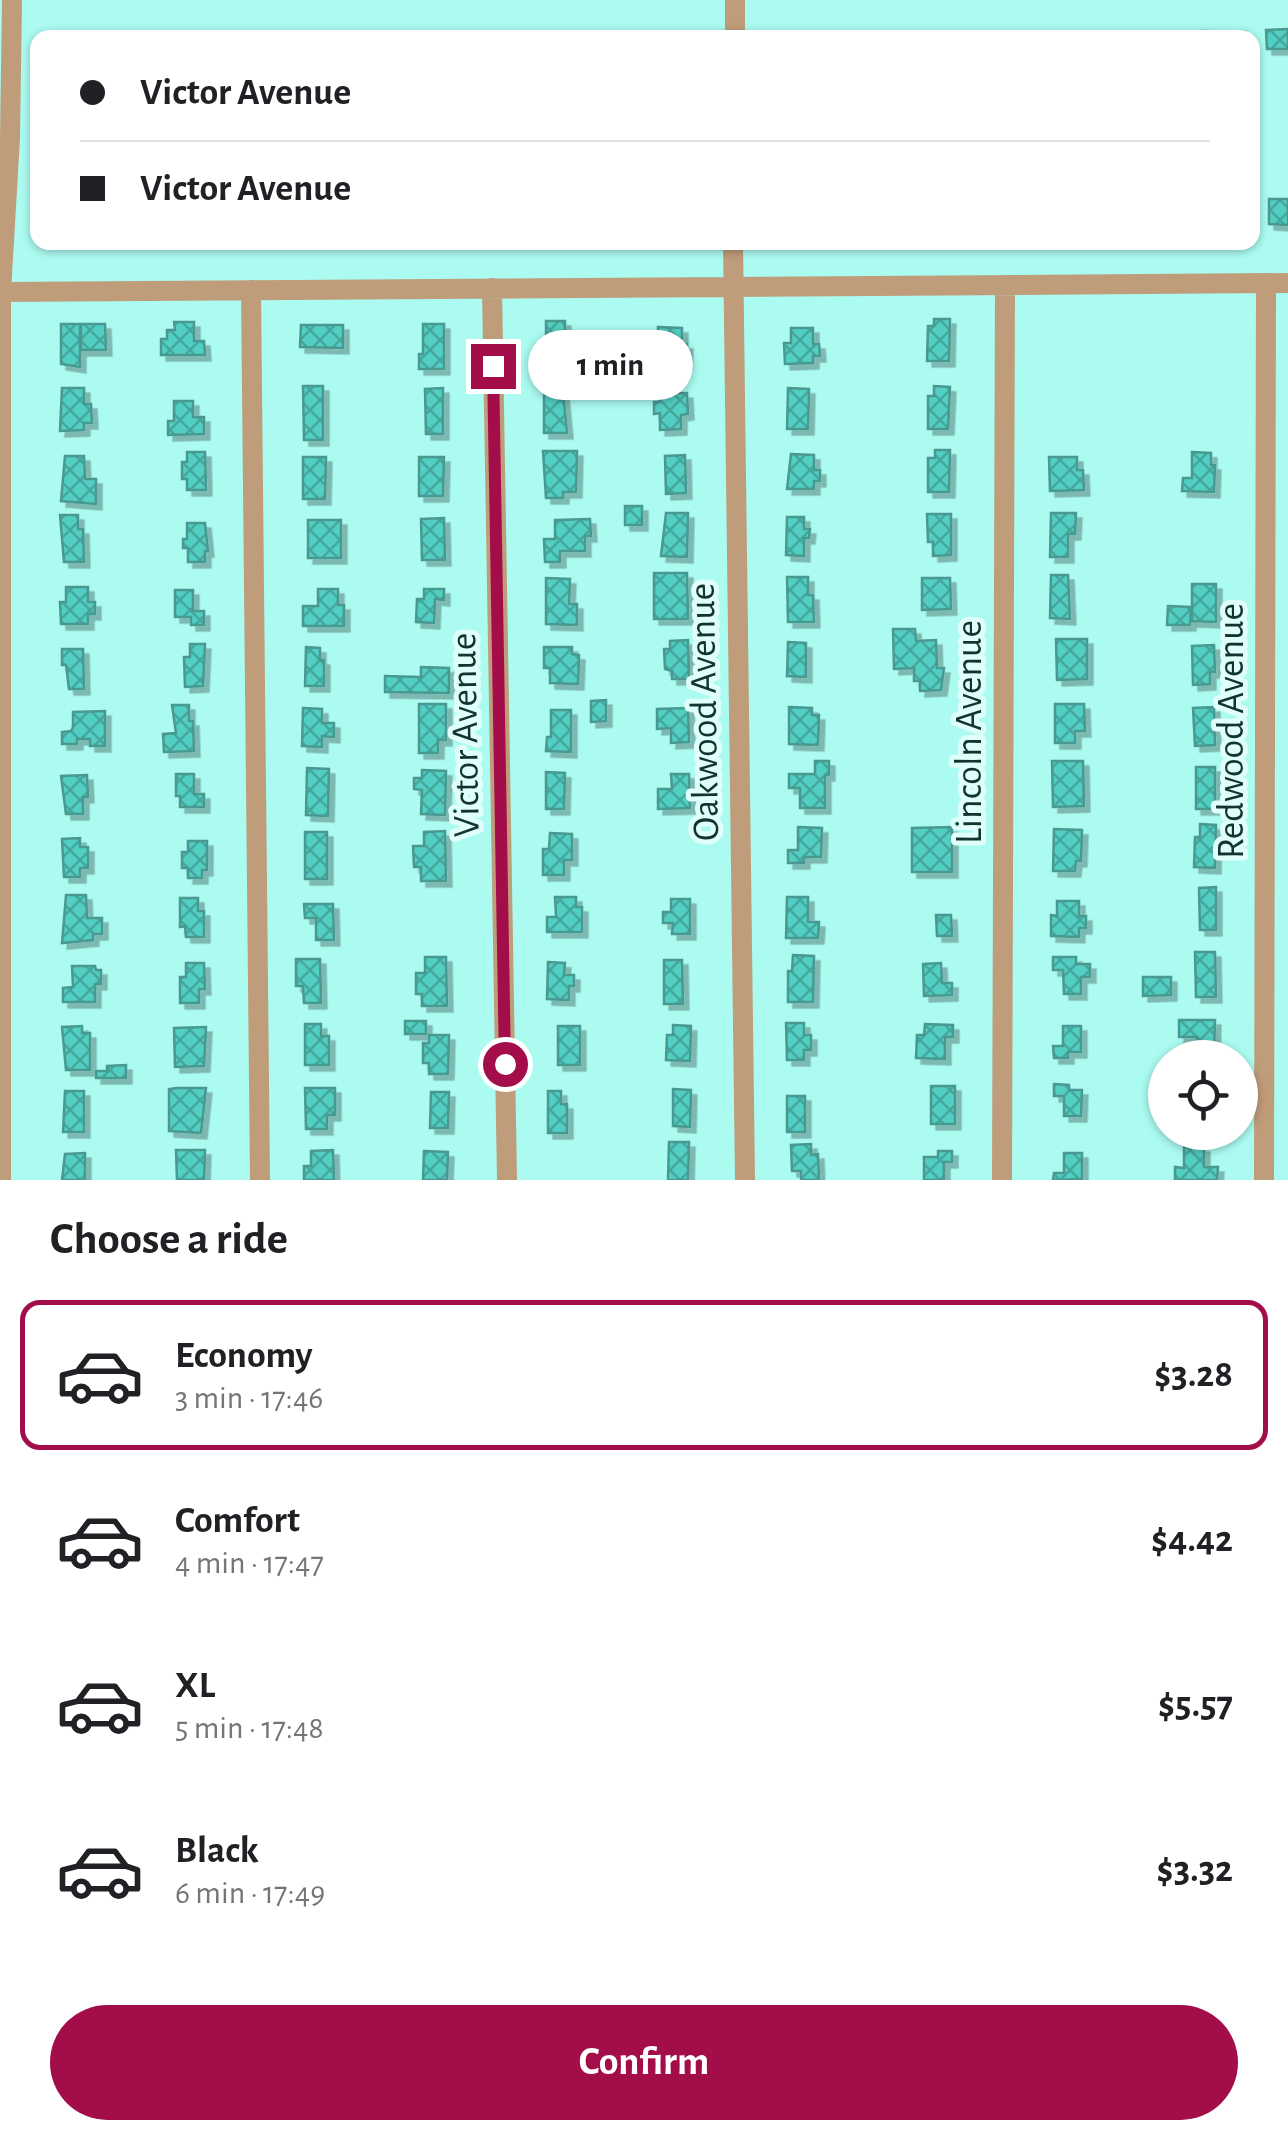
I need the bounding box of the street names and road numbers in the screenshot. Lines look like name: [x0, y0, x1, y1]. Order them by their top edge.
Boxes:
street label: Oakwood Avenue: [684, 583, 726, 841]
street label: Redwood Avenue: [1213, 603, 1251, 859]
street label: Lincoln Avenue: [951, 620, 989, 844]
street label: Victor Avenue: [445, 632, 487, 838]

